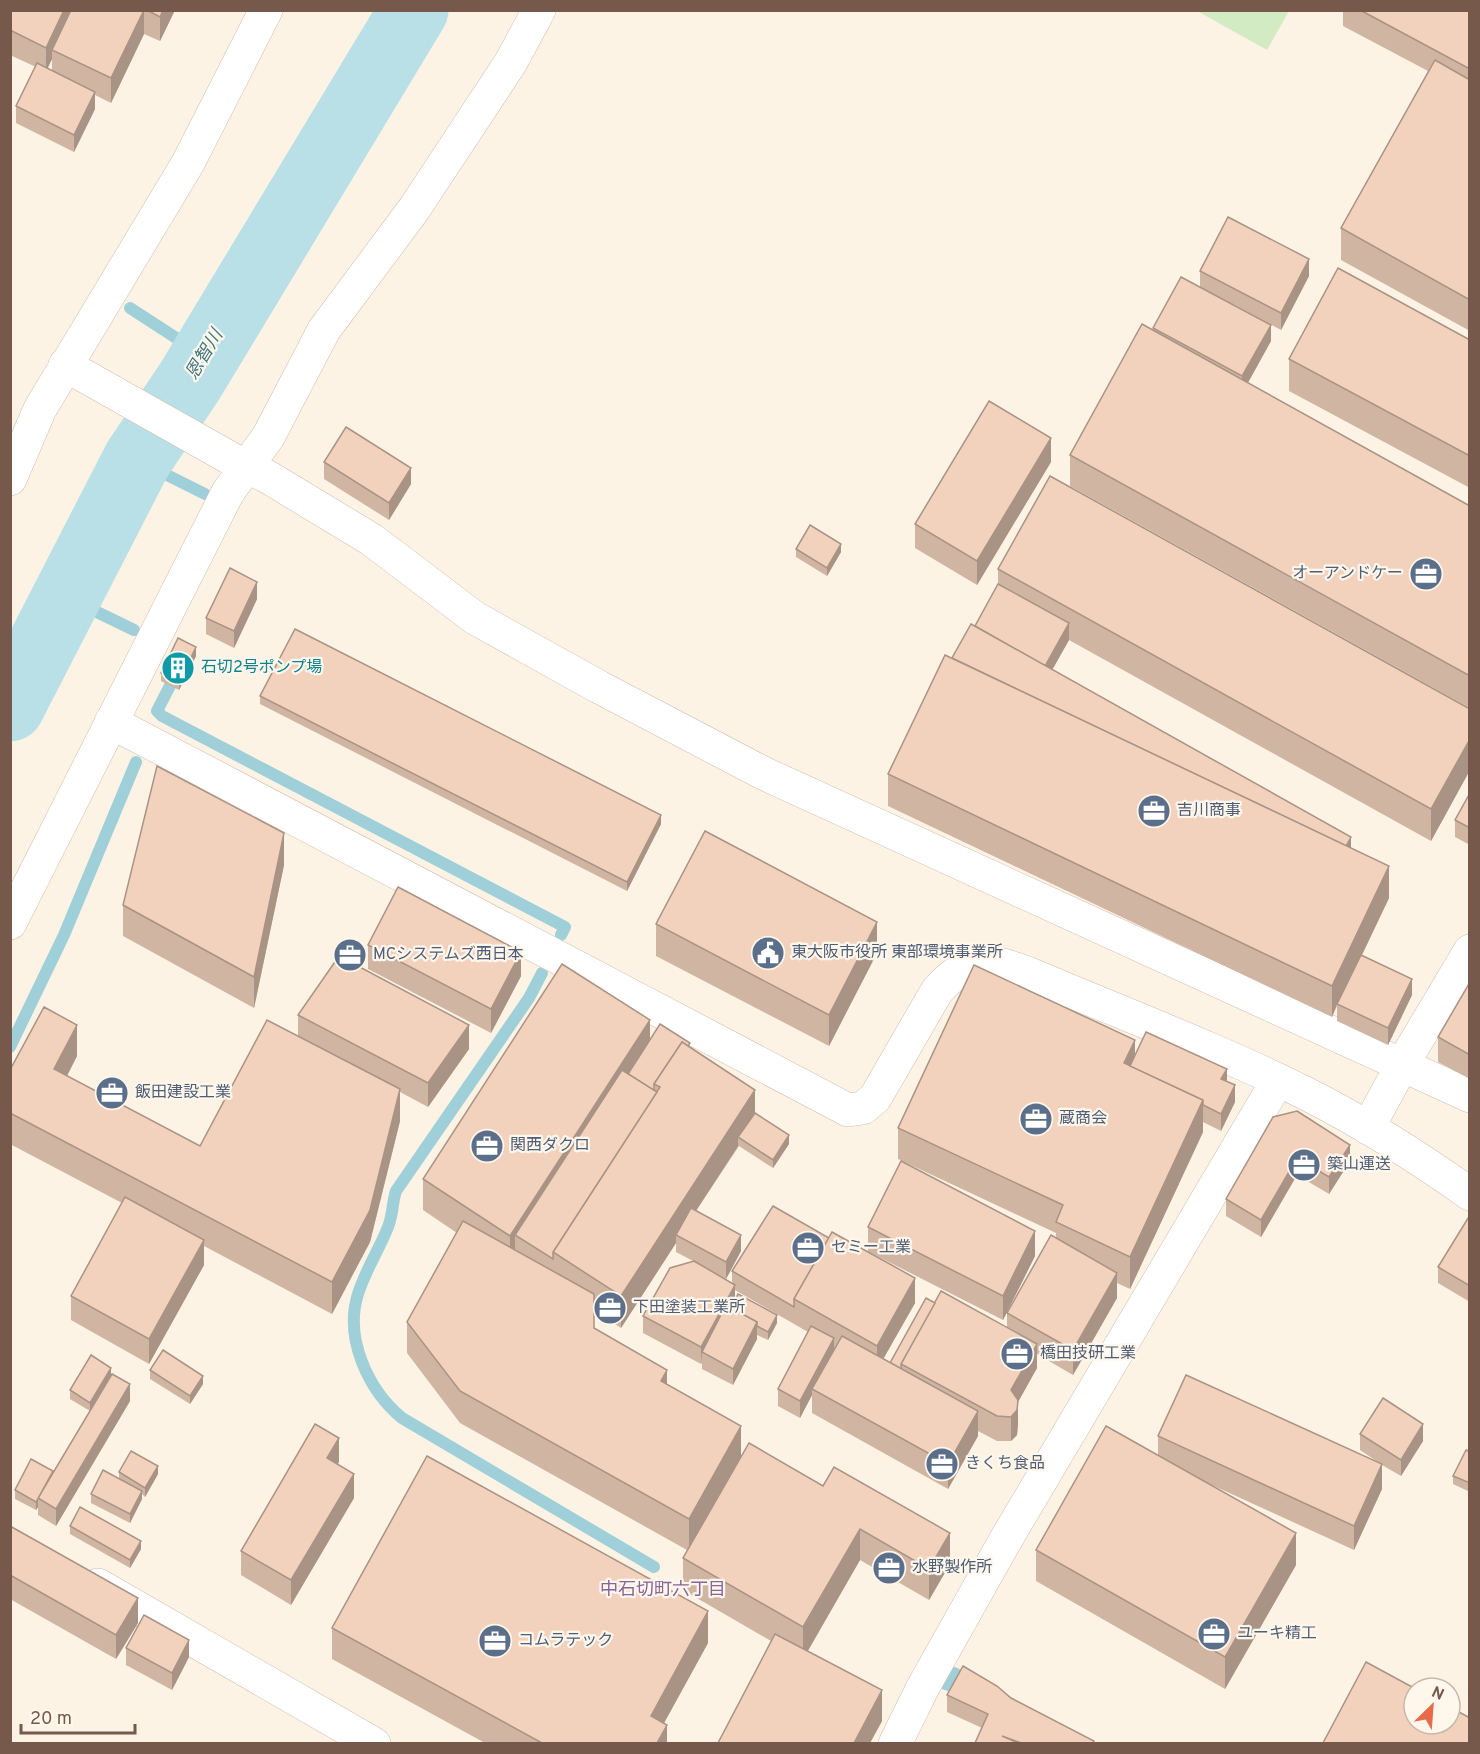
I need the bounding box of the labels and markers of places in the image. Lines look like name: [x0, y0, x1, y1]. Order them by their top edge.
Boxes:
office icon: オーアンドケー: [1408, 556, 1444, 592]
place label: オーアンドケー: [1292, 564, 1403, 584]
building icon: 石切2号ポンプ場: [160, 650, 196, 686]
place label: 石切2号ポンプ場: [201, 658, 322, 678]
office icon: 吉川商事: [1136, 793, 1172, 829]
place label: 吉川商事: [1177, 801, 1241, 821]
public building icon: 東大阪市役所 東部環境事業所: [750, 935, 786, 971]
office icon: MCシステムズ西日本: [332, 937, 368, 973]
place label: 東大阪市役所 東部環境事業所: [791, 943, 1003, 963]
place label: MCシステムズ西日本: [373, 945, 524, 965]
office icon: 飯田建設工業: [94, 1075, 130, 1111]
place label: 飯田建設工業: [135, 1083, 231, 1103]
office icon: 蔵商会: [1018, 1101, 1054, 1137]
place label: 蔵商会: [1059, 1109, 1107, 1129]
office icon: 関西ダクロ: [469, 1128, 505, 1164]
place label: 関西ダクロ: [510, 1136, 590, 1156]
office icon: 築山運送: [1286, 1147, 1322, 1183]
place label: 築山運送: [1327, 1155, 1391, 1175]
office icon: セミー工業: [790, 1230, 826, 1266]
place label: セミー工業: [831, 1238, 911, 1258]
office icon: 下田塗装工業所: [592, 1290, 628, 1326]
place label: 下田塗装工業所: [633, 1298, 745, 1318]
office icon: 橋田技研工業: [999, 1336, 1035, 1372]
place label: 橋田技研工業: [1040, 1344, 1136, 1364]
office icon: きくち食品: [924, 1446, 960, 1482]
place label: きくち食品: [965, 1454, 1045, 1474]
office icon: 水野製作所: [871, 1550, 907, 1586]
place label: 水野製作所: [912, 1558, 992, 1578]
office icon: ユーキ精工: [1196, 1616, 1232, 1652]
office icon: コムラテック: [477, 1623, 513, 1659]
place label: ユーキ精工: [1237, 1624, 1317, 1644]
place label: コムラテック: [518, 1631, 613, 1651]

